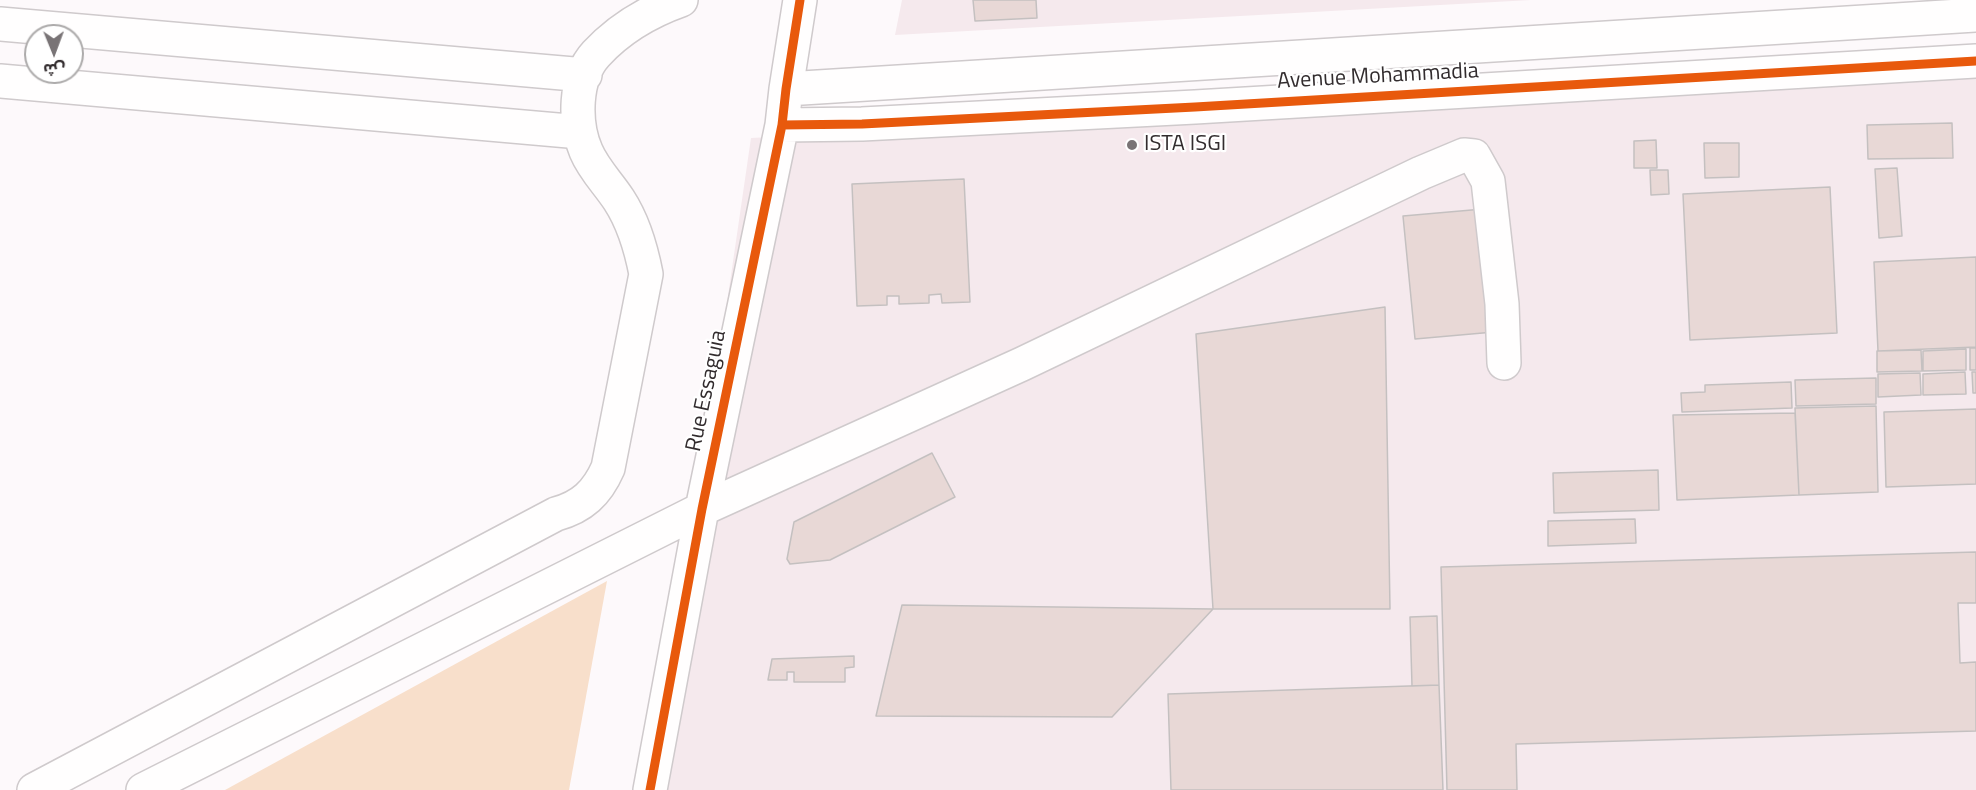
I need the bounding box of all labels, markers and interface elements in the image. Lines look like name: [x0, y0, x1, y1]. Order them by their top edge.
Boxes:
north arrow: [24, 24, 84, 84]
text: ش: [43, 58, 65, 82]
street label: Avenue Mohammadia: [1277, 59, 1479, 95]
place label: ISTA ISGI: [1144, 132, 1226, 158]
marker: ISTA ISGI: [1125, 138, 1139, 152]
street label: Rue Essaguia: [681, 328, 733, 454]

